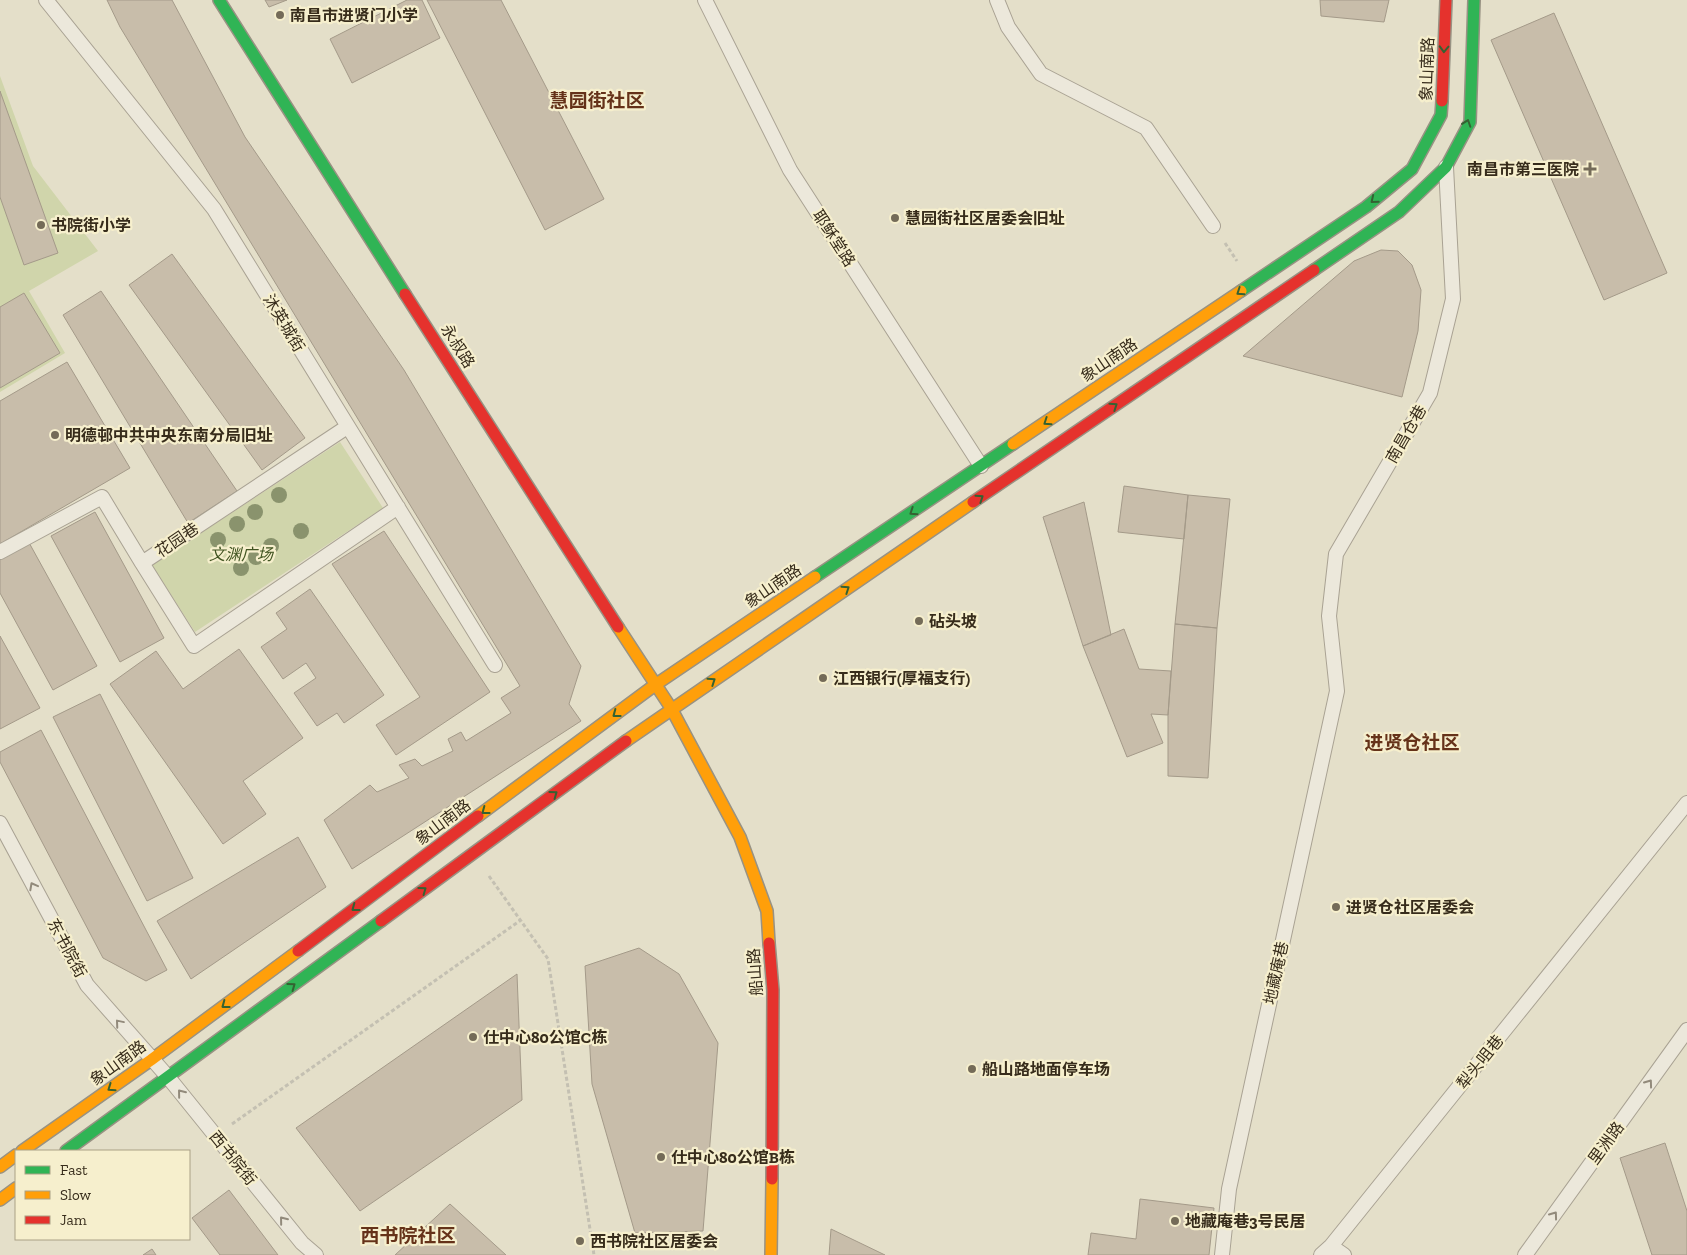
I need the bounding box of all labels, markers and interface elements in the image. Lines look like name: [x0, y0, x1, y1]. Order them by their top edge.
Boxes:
place label: 南昌市进贤门小学: [290, 6, 418, 25]
marker: 南昌市进贤门小学: [274, 9, 286, 21]
street label: 象山南路: [1416, 37, 1438, 101]
one-way arrow: [1438, 45, 1449, 53]
district label: 慧园街社区: [549, 89, 645, 112]
one-way arrow: [1462, 119, 1472, 128]
place label: 南昌市第三医院: [1467, 160, 1579, 179]
marker: 南昌市第三医院: [1583, 162, 1597, 176]
one-way arrow: [1371, 195, 1380, 204]
street label: 耶稣堂路: [809, 206, 859, 270]
place label: 慧园街社区居委会旧址: [905, 209, 1065, 228]
marker: 慧园街社区居委会旧址: [889, 212, 901, 224]
place label: 书院街小学: [51, 216, 131, 235]
marker: 书院街小学: [35, 219, 47, 231]
one-way arrow: [1237, 286, 1246, 295]
street label: 沐英城街: [259, 291, 309, 355]
street label: 永叔路: [437, 321, 479, 371]
street label: 象山南路: [1077, 334, 1141, 386]
street label: 南昌仓巷: [1382, 402, 1430, 466]
one-way arrow: [1109, 403, 1118, 412]
one-way arrow: [1044, 416, 1053, 425]
place label: 明德邨中共中央东南分局旧址: [65, 426, 273, 445]
marker: 明德邨中共中央东南分局旧址: [49, 429, 61, 441]
one-way arrow: [974, 495, 984, 504]
one-way arrow: [909, 506, 918, 515]
street label: 花园巷: [152, 519, 202, 561]
park label: 文渊广场: [209, 545, 275, 564]
street label: 象山南路: [741, 560, 805, 612]
one-way arrow: [840, 586, 850, 595]
place label: 砧头坡: [929, 612, 977, 631]
marker: 砧头坡: [913, 615, 925, 627]
place label: 江西银行(厚福支行): [833, 669, 971, 688]
marker: 江西银行(厚福支行): [817, 672, 829, 684]
one-way arrow: [706, 678, 715, 687]
one-way arrow: [613, 709, 622, 717]
district label: 进贤仓社区: [1364, 731, 1460, 754]
one-way arrow: [548, 791, 558, 800]
street label: 象山南路: [412, 795, 474, 849]
one-way arrow: [482, 806, 491, 814]
one-way arrow: [29, 882, 39, 891]
one-way arrow: [417, 887, 427, 896]
place label: 进贤仓社区居委会: [1346, 898, 1474, 917]
marker: 进贤仓社区居委会: [1330, 901, 1342, 913]
one-way arrow: [351, 902, 361, 911]
street label: 东书院街: [44, 915, 90, 981]
street label: 地藏庵巷: [1260, 940, 1292, 1006]
street label: 船山路: [744, 947, 766, 997]
one-way arrow: [286, 983, 295, 992]
one-way arrow: [221, 999, 231, 1008]
one-way arrow: [117, 1020, 125, 1029]
place label: 仕中心80公馆C栋: [483, 1028, 607, 1047]
marker: 仕中心80公馆C栋: [467, 1031, 479, 1043]
street label: 犁头咀巷: [1452, 1031, 1508, 1093]
street label: 象山南路: [87, 1037, 149, 1089]
place label: 船山路地面停车场: [982, 1060, 1110, 1079]
marker: 船山路地面停车场: [966, 1063, 978, 1075]
one-way arrow: [1643, 1080, 1652, 1089]
one-way arrow: [107, 1082, 117, 1091]
one-way arrow: [178, 1090, 186, 1099]
street label: 里洲路: [1584, 1118, 1628, 1168]
street label: 西书院街: [205, 1127, 261, 1189]
place label: 仕中心80公馆B栋: [671, 1148, 795, 1167]
legend: [15, 1150, 190, 1240]
marker: 仕中心80公馆B栋: [655, 1151, 667, 1163]
text: Fast: [60, 1161, 88, 1179]
text: Slow: [60, 1186, 92, 1204]
text: Jam: [60, 1211, 87, 1229]
place label: 地藏庵巷3号民居: [1185, 1212, 1306, 1231]
one-way arrow: [1548, 1212, 1557, 1221]
marker: 地藏庵巷3号民居: [1169, 1215, 1181, 1227]
one-way arrow: [280, 1216, 289, 1225]
district label: 西书院社区: [360, 1224, 456, 1247]
place label: 西书院社区居委会: [590, 1232, 718, 1251]
marker: 西书院社区居委会: [574, 1235, 586, 1247]

